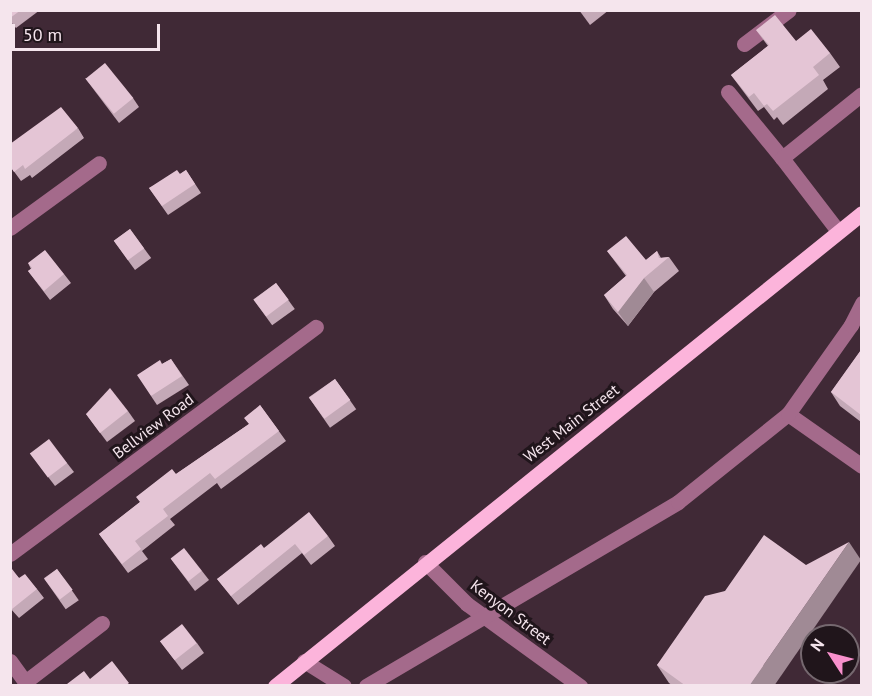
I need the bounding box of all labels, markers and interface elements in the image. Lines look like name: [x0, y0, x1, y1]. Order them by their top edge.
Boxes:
scale bar: [15, 12, 164, 50]
text: 50 m: [23, 23, 62, 46]
street label: West Main Street: [519, 380, 623, 466]
street label: Bellview Road: [109, 389, 197, 463]
street label: Kenyon Street: [467, 576, 555, 648]
north arrow: [800, 624, 860, 684]
text: N: [806, 634, 828, 655]

